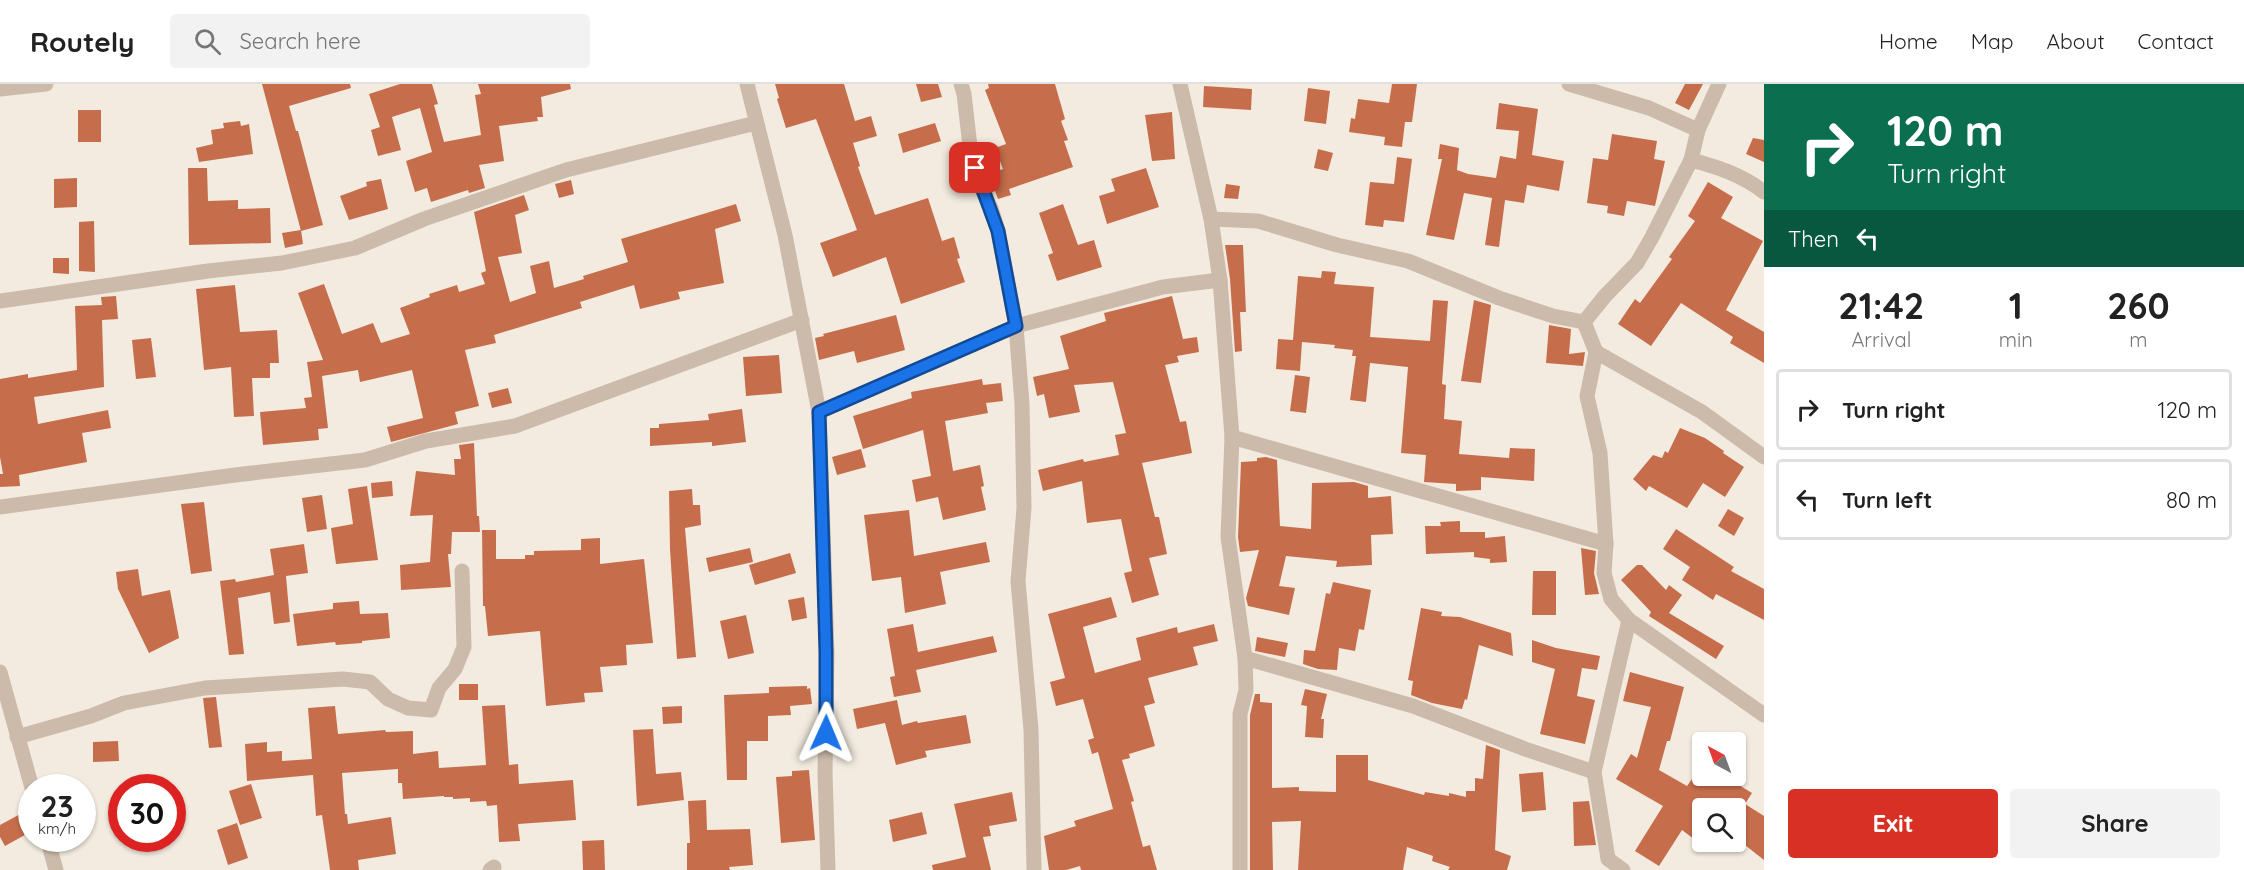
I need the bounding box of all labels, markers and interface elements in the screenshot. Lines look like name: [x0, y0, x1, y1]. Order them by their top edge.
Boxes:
search box: [170, 14, 590, 68]
text: Routely: [30, 24, 134, 59]
icon: search: [191, 25, 224, 58]
text: Search here: [239, 27, 361, 55]
text: Home: [1879, 28, 1938, 54]
text: Map: [1971, 28, 2014, 54]
text: About: [2047, 28, 2105, 54]
text: Contact: [2138, 28, 2214, 54]
text: 120 m: [1887, 104, 2004, 157]
icon: right: [1788, 108, 1866, 186]
pin: [949, 142, 1000, 193]
icon: arrive: [958, 151, 991, 184]
text: Turn right: [1887, 156, 2006, 190]
icon: left: [1851, 222, 1884, 255]
text: Then: [1788, 225, 1839, 253]
text: 21:42: [1838, 283, 1924, 328]
text: 1: [2009, 283, 2023, 328]
text: 260: [2107, 283, 2170, 328]
text: Arrival: [1851, 327, 1911, 352]
text: min: [1999, 327, 2033, 352]
text: m: [2129, 327, 2148, 352]
icon: right: [1791, 393, 1824, 426]
text: Turn right: [1842, 396, 1946, 424]
text: 120 m: [2158, 396, 2217, 424]
icon: left: [1791, 483, 1824, 516]
text: Turn left: [1842, 486, 1932, 514]
text: 80 m: [2166, 486, 2217, 514]
position arrow: [794, 701, 858, 765]
north arrow: [1692, 732, 1746, 786]
map controls: [1692, 732, 1746, 852]
speed limit sign: 30: [108, 774, 186, 852]
text: 23: [40, 787, 74, 825]
button: Exit: [1788, 789, 1998, 858]
button: Share: [2010, 789, 2220, 858]
button: search: [1692, 798, 1746, 852]
text: km/h: [38, 819, 76, 838]

